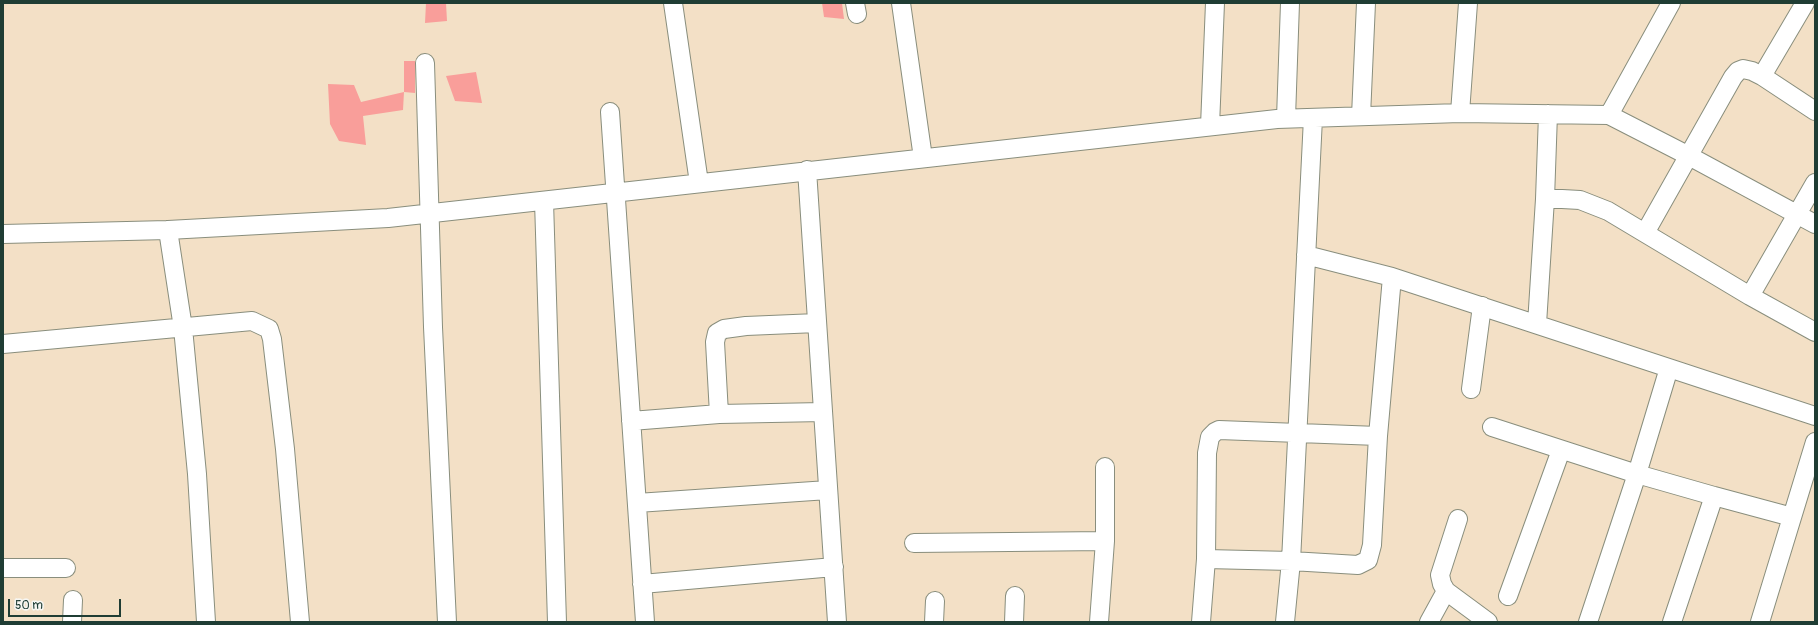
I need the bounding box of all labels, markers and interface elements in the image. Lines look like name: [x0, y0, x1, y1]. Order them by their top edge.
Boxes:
scale bar: [10, 591, 123, 617]
text: 50 m: [15, 598, 43, 613]

